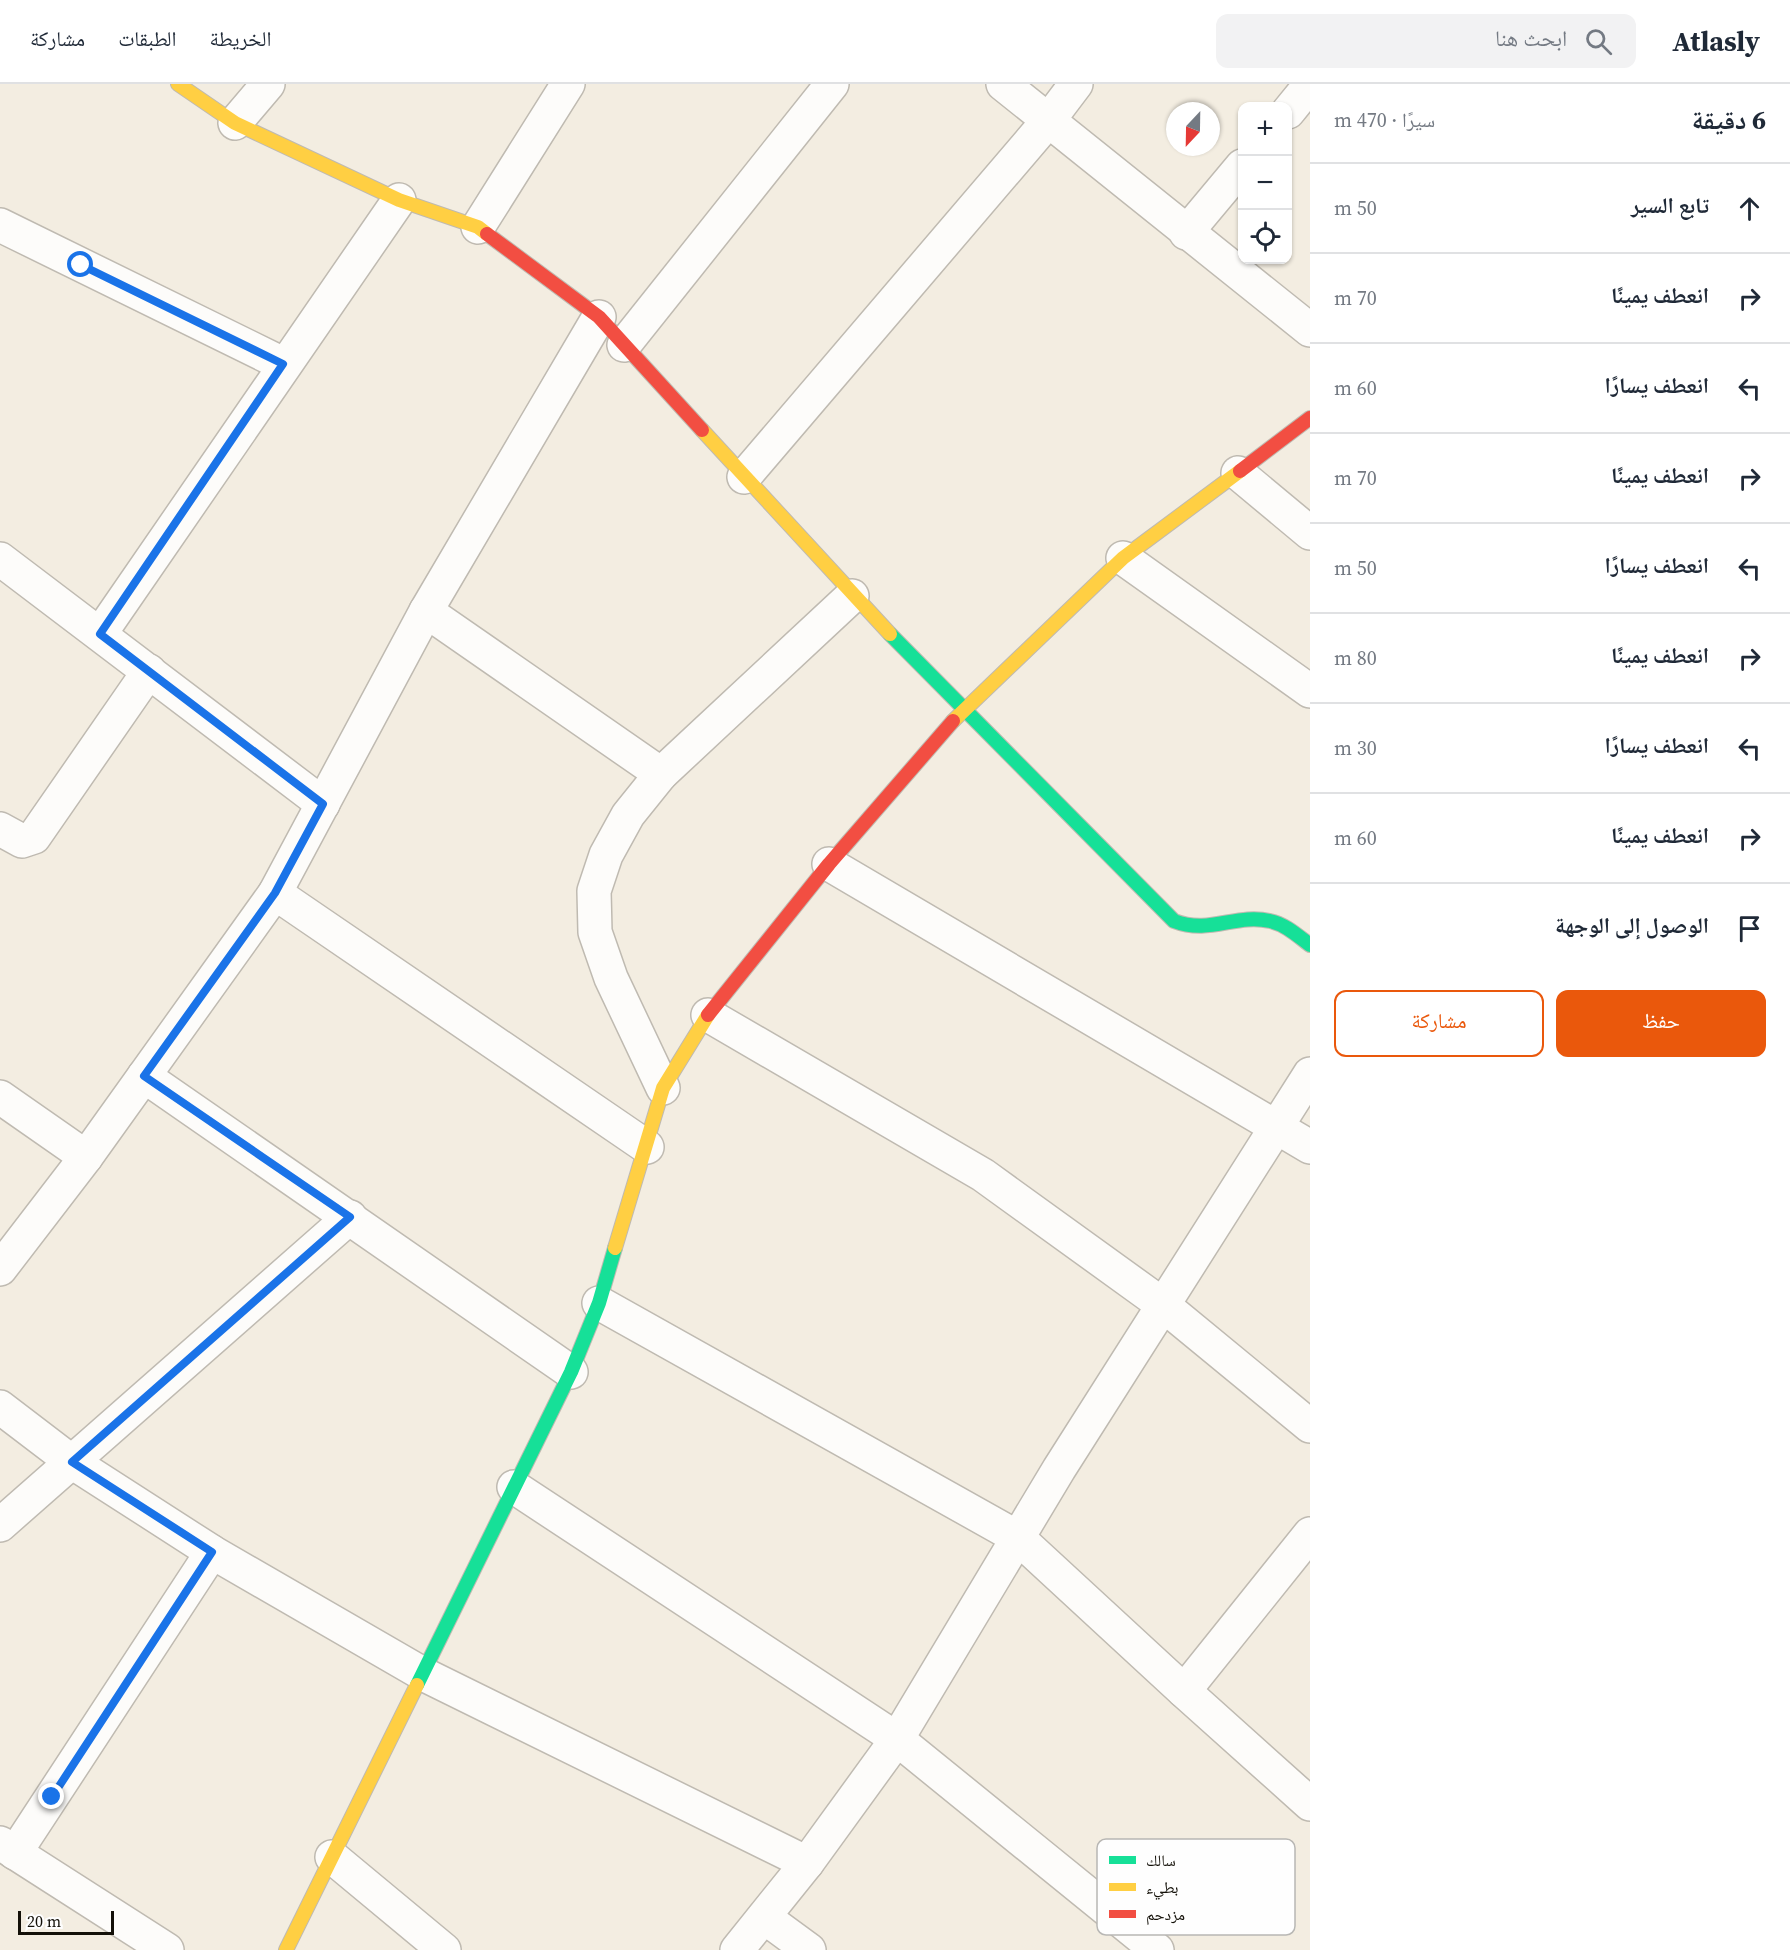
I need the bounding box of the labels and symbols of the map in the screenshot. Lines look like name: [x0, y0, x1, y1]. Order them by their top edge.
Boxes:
north arrow: [1166, 102, 1220, 156]
route start: [67, 251, 93, 277]
route end: [38, 1783, 64, 1809]
legend: [1097, 1839, 1295, 1935]
text: سالك: [1146, 1849, 1176, 1871]
text: بطيء: [1146, 1876, 1178, 1900]
text: مزدحم: [1146, 1903, 1185, 1925]
scale bar: [18, 1908, 114, 1936]

